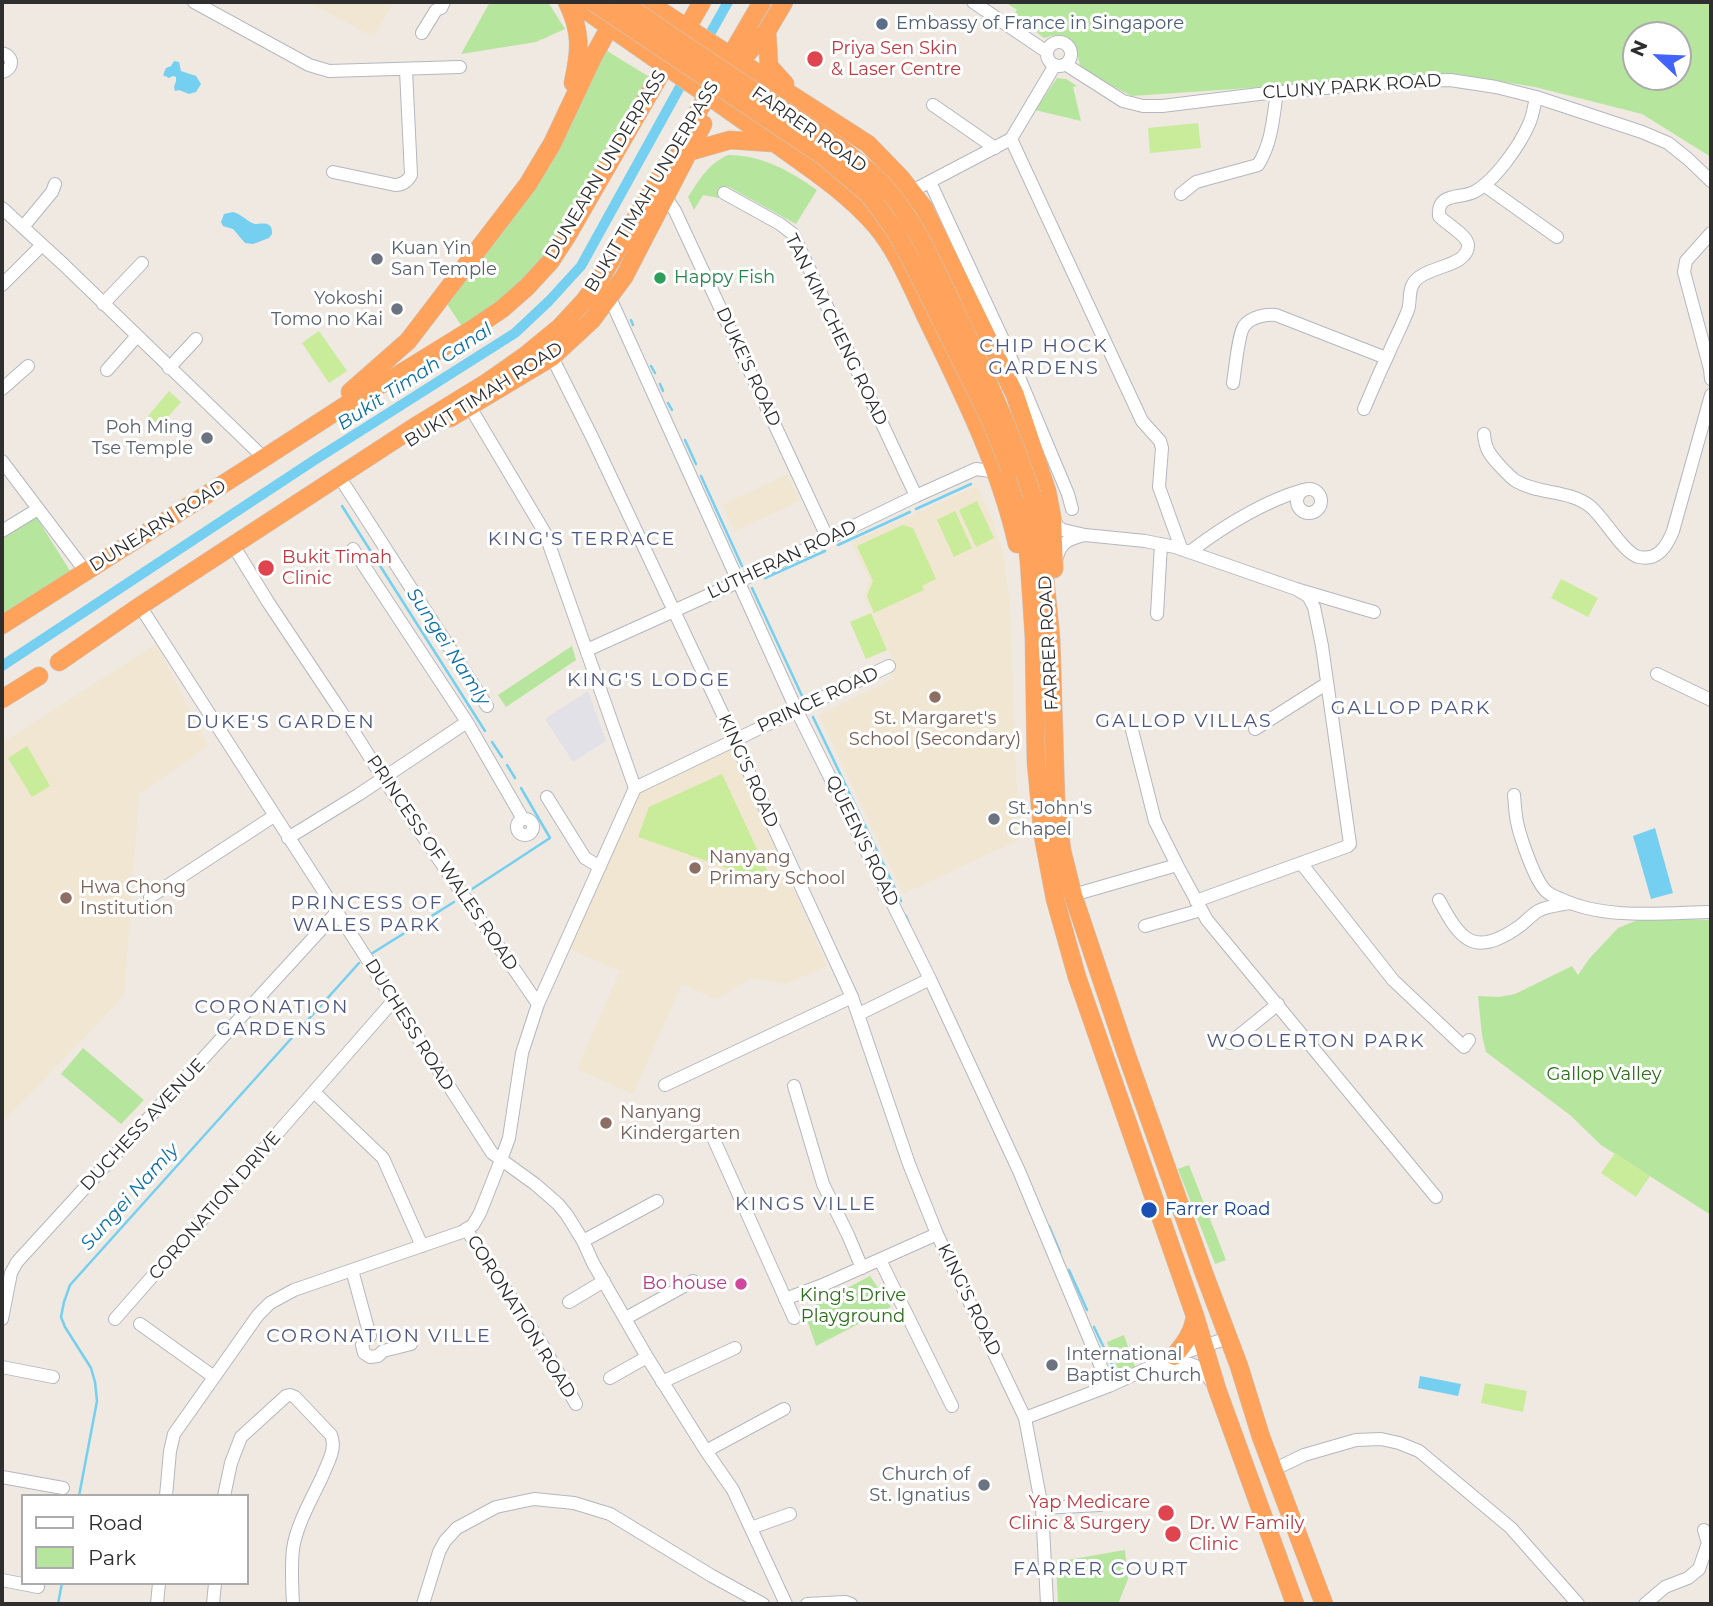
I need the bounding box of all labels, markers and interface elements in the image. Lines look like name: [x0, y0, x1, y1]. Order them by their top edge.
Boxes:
place label: Embassy of France in Singapore: [896, 13, 1184, 35]
marker: Embassy of France in Singapore: [874, 16, 890, 32]
north arrow: [1622, 21, 1692, 91]
text: N: [1625, 37, 1653, 60]
place label: Priya Sen Skin & Laser Centre: [831, 38, 961, 80]
marker: Priya Sen Skin & Laser Centre: [805, 49, 825, 69]
street label: DUNEARN UNDERPASS: [541, 66, 671, 264]
street label: CLUNY PARK ROAD: [1262, 70, 1442, 104]
street label: BUKIT TIMAH UNDERPASS: [580, 78, 724, 296]
street label: FARRER ROAD: [747, 82, 871, 178]
street label: TAN KIM CHENG ROAD: [780, 231, 892, 429]
place label: Kuan Yin San Temple: [391, 238, 497, 280]
marker: Kuan Yin San Temple: [369, 251, 385, 267]
place label: Happy Fish: [674, 267, 775, 289]
marker: Happy Fish: [652, 270, 668, 286]
place label: Yokoshi Tomo no Kai: [271, 288, 383, 330]
marker: Yokoshi Tomo no Kai: [389, 301, 405, 317]
street label: DUKE'S ROAD: [711, 304, 785, 430]
water label: Bukit Timah Canal: [333, 318, 497, 436]
district label: CHIP HOCK GARDENS: [980, 335, 1108, 379]
street label: BUKIT TIMAH ROAD: [401, 338, 567, 452]
place label: Poh Ming Tse Temple: [92, 417, 193, 460]
marker: Poh Ming Tse Temple: [199, 430, 215, 446]
street label: DUNEARN ROAD: [86, 475, 230, 577]
street label: LUTHERAN ROAD: [704, 516, 860, 604]
district label: KING'S TERRACE: [489, 528, 675, 550]
place label: Bukit Timah Clinic: [282, 547, 392, 590]
marker: Bukit Timah Clinic: [256, 558, 276, 578]
street label: FARRER ROAD: [1035, 575, 1063, 711]
water label: Sungei Namly: [401, 584, 495, 710]
street label: PRINCE ROAD: [754, 663, 882, 737]
district label: KING'S LODGE: [569, 669, 729, 691]
marker: St. Margaret's School (Secondary): [927, 689, 943, 705]
district label: GALLOP PARK: [1332, 697, 1490, 719]
place label: St. Margaret's School (Secondary): [849, 708, 1021, 750]
district label: GALLOP VILLAS: [1097, 710, 1271, 732]
district label: DUKE'S GARDEN: [188, 711, 374, 733]
street label: KING'S ROAD: [713, 711, 783, 831]
street label: PRINCESS OF WALES ROAD: [362, 751, 522, 975]
street label: QUEEN'S ROAD: [821, 772, 903, 910]
place label: St. John's Chapel: [1008, 798, 1092, 840]
marker: St. John's Chapel: [986, 811, 1002, 827]
place label: Nanyang Primary School: [709, 847, 845, 890]
marker: Nanyang Primary School: [687, 860, 703, 876]
place label: Hwa Chong Institution: [80, 877, 186, 920]
marker: Hwa Chong Institution: [58, 890, 74, 906]
district label: PRINCESS OF WALES PARK: [292, 892, 442, 936]
street label: DUCHESS ROAD: [360, 955, 458, 1095]
district label: CORONATION GARDENS: [196, 996, 348, 1040]
district label: WOOLERTON PARK: [1208, 1030, 1424, 1052]
street label: DUCHESS AVENUE: [76, 1054, 210, 1196]
park label: Gallop Valley: [1547, 1064, 1661, 1086]
place label: Nanyang Kindergarten: [620, 1102, 740, 1144]
marker: Nanyang Kindergarten: [598, 1115, 614, 1131]
street label: CORONATION DRIVE: [145, 1127, 285, 1285]
water label: Sungei Namly: [76, 1139, 184, 1255]
district label: KINGS VILLE: [736, 1193, 876, 1215]
place label: Farrer Road: [1165, 1199, 1271, 1221]
marker: Farrer Road: [1139, 1200, 1159, 1220]
street label: CORONATION ROAD: [462, 1231, 580, 1403]
street label: KING'S ROAD: [933, 1240, 1005, 1360]
place label: Bo house: [642, 1273, 727, 1295]
marker: Bo house: [733, 1276, 749, 1292]
park label: King's Drive Playground: [800, 1285, 906, 1328]
district label: CORONATION VILLE: [268, 1325, 490, 1347]
place label: International Baptist Church: [1066, 1344, 1202, 1386]
marker: International Baptist Church: [1044, 1357, 1060, 1373]
place label: Church of St. Ignatius: [869, 1464, 970, 1506]
marker: Church of St. Ignatius: [976, 1477, 992, 1493]
place label: Yap Medicare Clinic & Surgery: [1009, 1492, 1150, 1534]
legend: [21, 1494, 248, 1585]
marker: Yap Medicare Clinic & Surgery: [1156, 1503, 1176, 1523]
text: Road: [88, 1510, 143, 1535]
place label: Dr. W Family Clinic: [1189, 1513, 1304, 1556]
marker: Dr. W Family Clinic: [1163, 1524, 1183, 1544]
text: Park: [88, 1545, 136, 1570]
district label: FARRER COURT: [1014, 1558, 1188, 1580]

